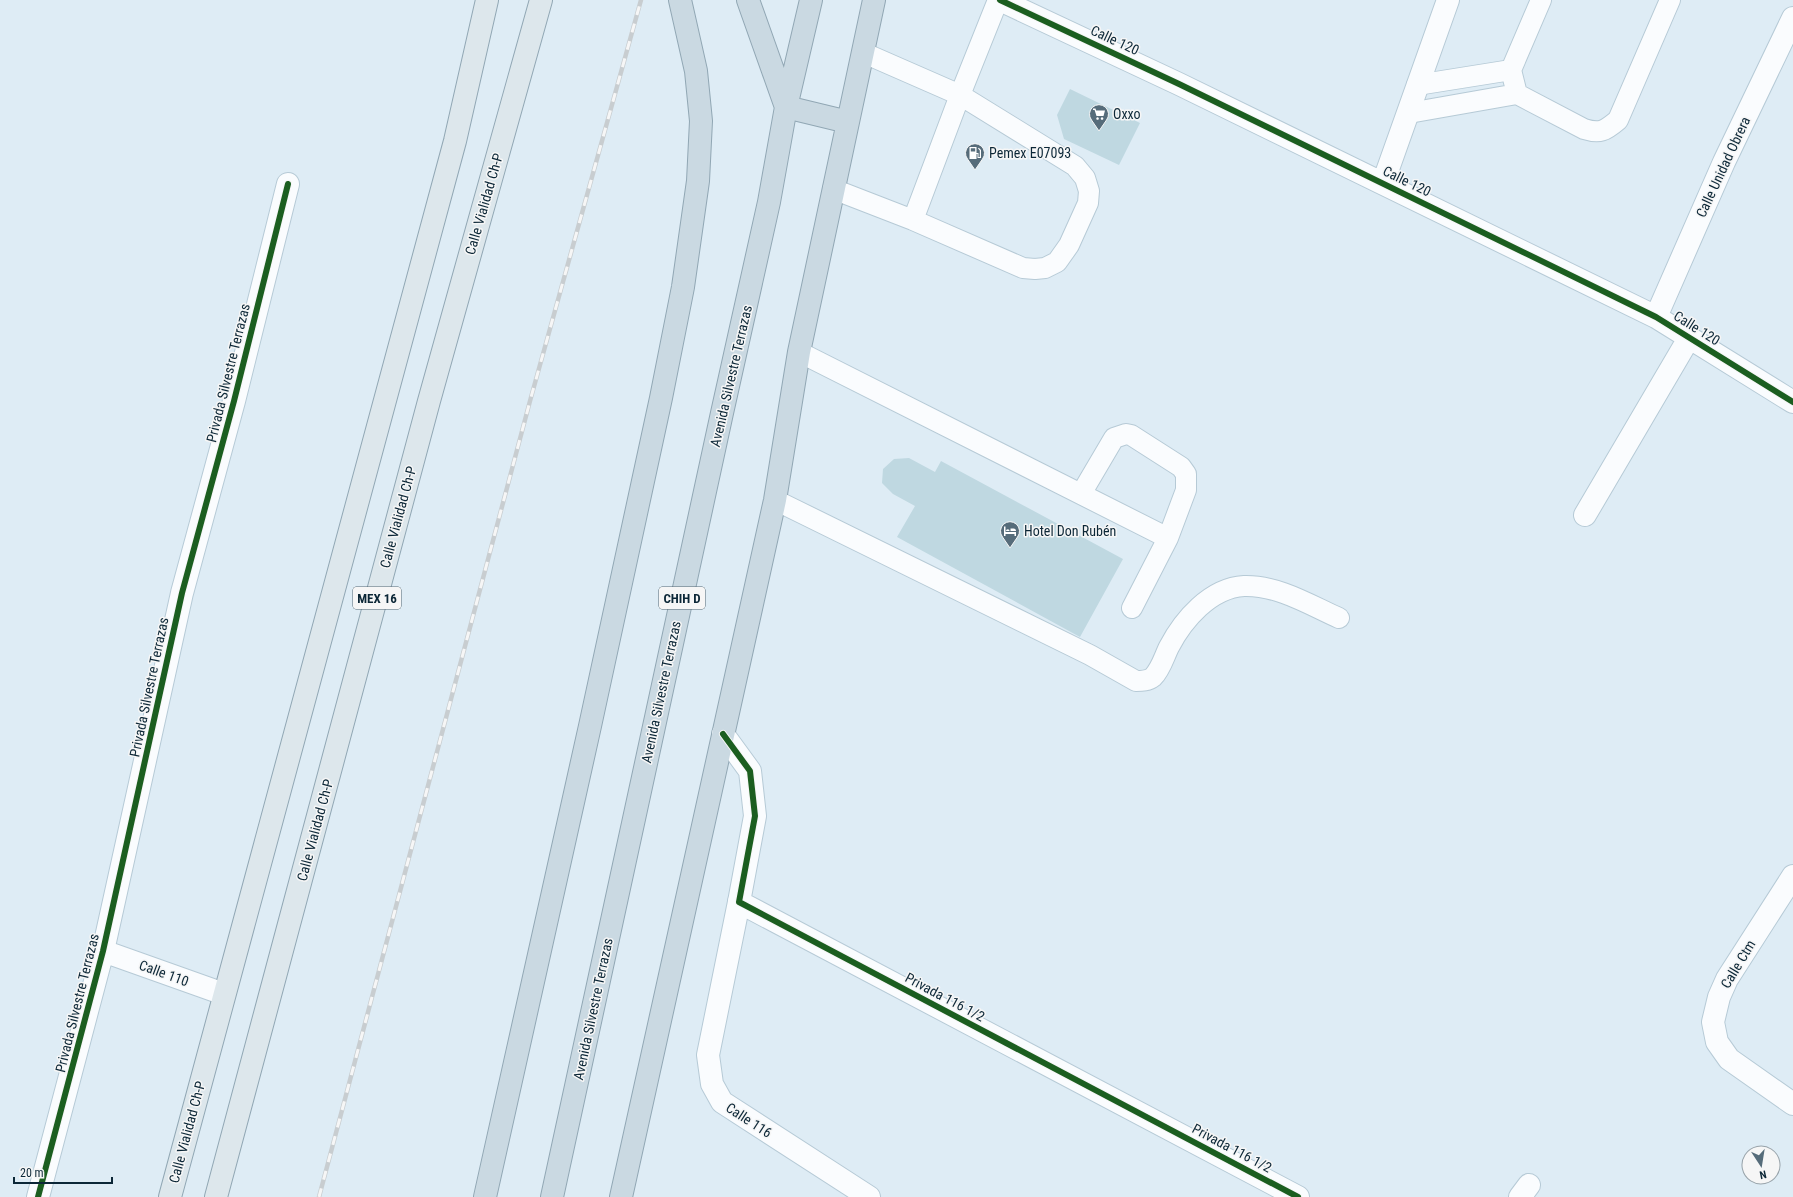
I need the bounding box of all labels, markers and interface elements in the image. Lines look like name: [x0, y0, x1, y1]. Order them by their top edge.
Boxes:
street label: Calle 120: [1088, 22, 1142, 58]
supermarket icon: Oxxo: [1088, 103, 1110, 131]
place label: Oxxo: [1113, 106, 1141, 122]
street label: Calle Unidad Obrera: [1693, 114, 1753, 220]
fuel station icon: Pemex E07093: [964, 142, 986, 170]
place label: Pemex E07093: [989, 145, 1071, 161]
street label: Calle Vialidad Ch-P: [462, 151, 506, 257]
street label: Calle 120: [1380, 163, 1434, 200]
street label: Privada Silvestre Terrazas: [203, 302, 253, 444]
street label: Avenida Silvestre Terrazas: [707, 304, 755, 448]
street label: Calle 120: [1671, 308, 1723, 348]
street label: Calle Vialidad Ch-P: [377, 464, 419, 570]
hotel icon: Hotel Don Rubén: [999, 520, 1021, 548]
place label: Hotel Don Rubén: [1024, 523, 1116, 539]
road number: MEX 16: [353, 587, 401, 609]
road number: CHIH D: [659, 587, 705, 609]
street label: Privada Silvestre Terrazas: [126, 616, 172, 758]
street label: Avenida Silvestre Terrazas: [638, 620, 684, 764]
street label: Calle Vialidad Ch-P: [294, 777, 336, 883]
street label: Privada Silvestre Terrazas: [52, 932, 102, 1074]
street label: Avenida Silvestre Terrazas: [570, 937, 616, 1081]
street label: Calle Ctm: [1717, 937, 1759, 991]
street label: Calle 110: [137, 957, 191, 989]
street label: Privada 116 1/2: [903, 969, 988, 1025]
street label: Calle Vialidad Ch-P: [166, 1079, 208, 1185]
street label: Calle 116: [723, 1099, 775, 1141]
street label: Privada 116 1/2: [1190, 1120, 1275, 1176]
north arrow: [1741, 1145, 1781, 1185]
scale bar: [14, 1159, 112, 1185]
text: 20 m: [20, 1166, 44, 1180]
text: N: [1758, 1167, 1768, 1181]

